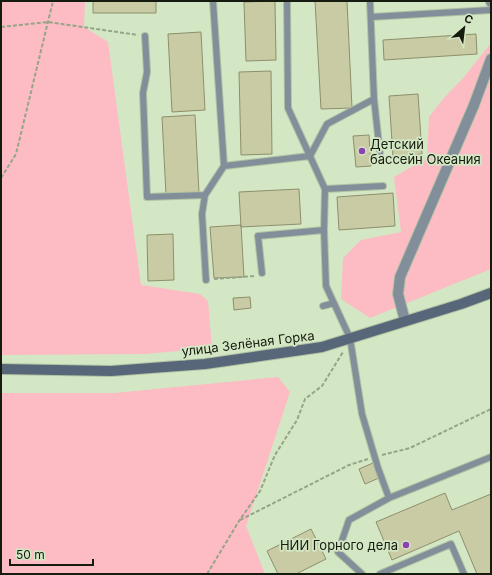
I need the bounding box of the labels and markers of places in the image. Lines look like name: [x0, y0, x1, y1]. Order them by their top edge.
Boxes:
place label: Детский бассейн Океания: [370, 136, 481, 167]
marker: Детский бассейн Океания: [357, 146, 367, 156]
place label: НИИ Горного дела: [280, 537, 398, 553]
marker: НИИ Горного дела: [401, 540, 411, 550]

